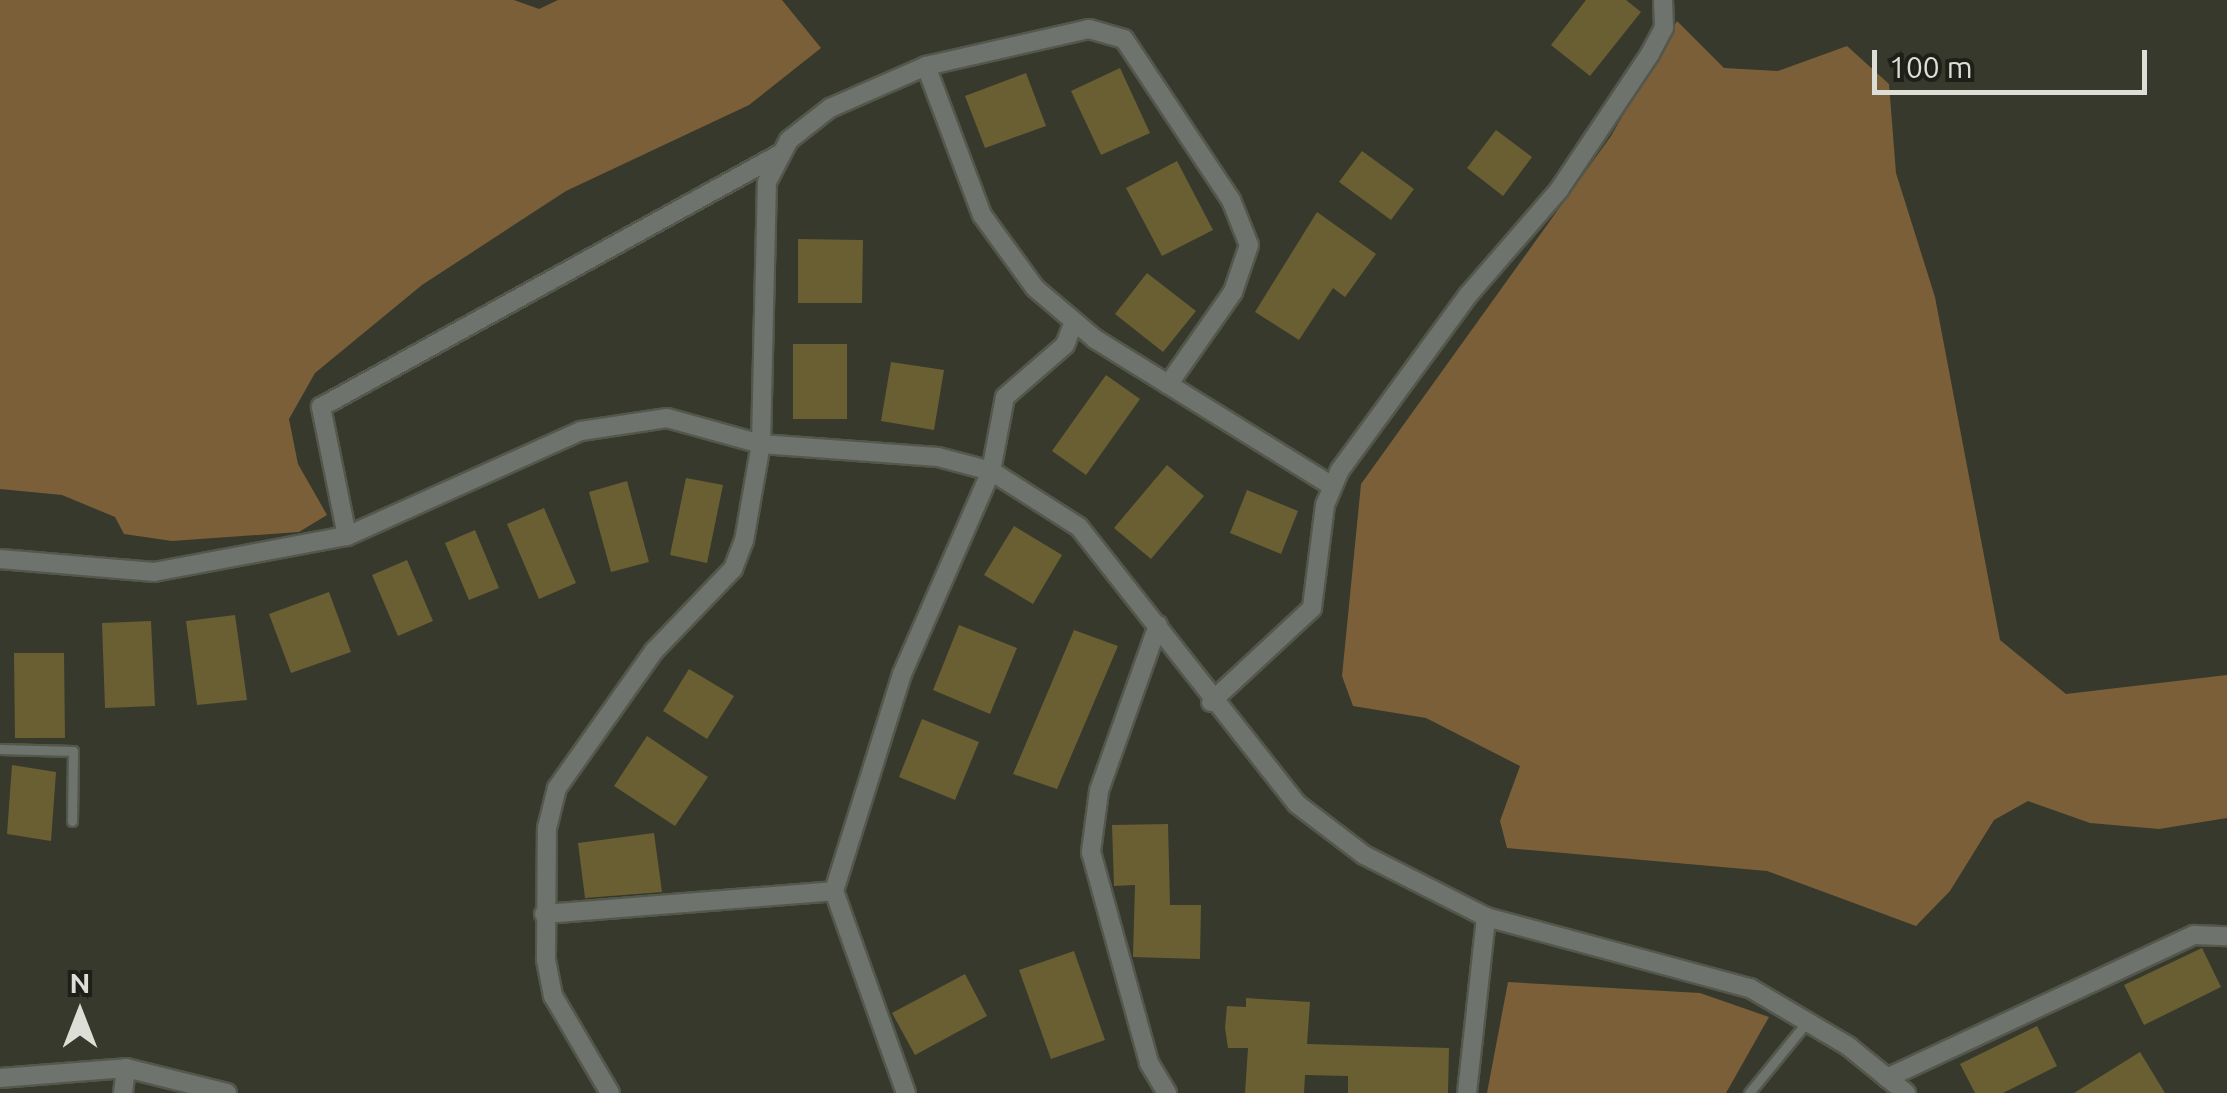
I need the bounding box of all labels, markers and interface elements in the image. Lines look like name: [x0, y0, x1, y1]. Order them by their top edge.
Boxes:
scale bar: [1877, 30, 2152, 92]
text: 100 m: [1889, 50, 1973, 84]
north arrow: [30, 963, 130, 1063]
text: N: [70, 967, 90, 998]

